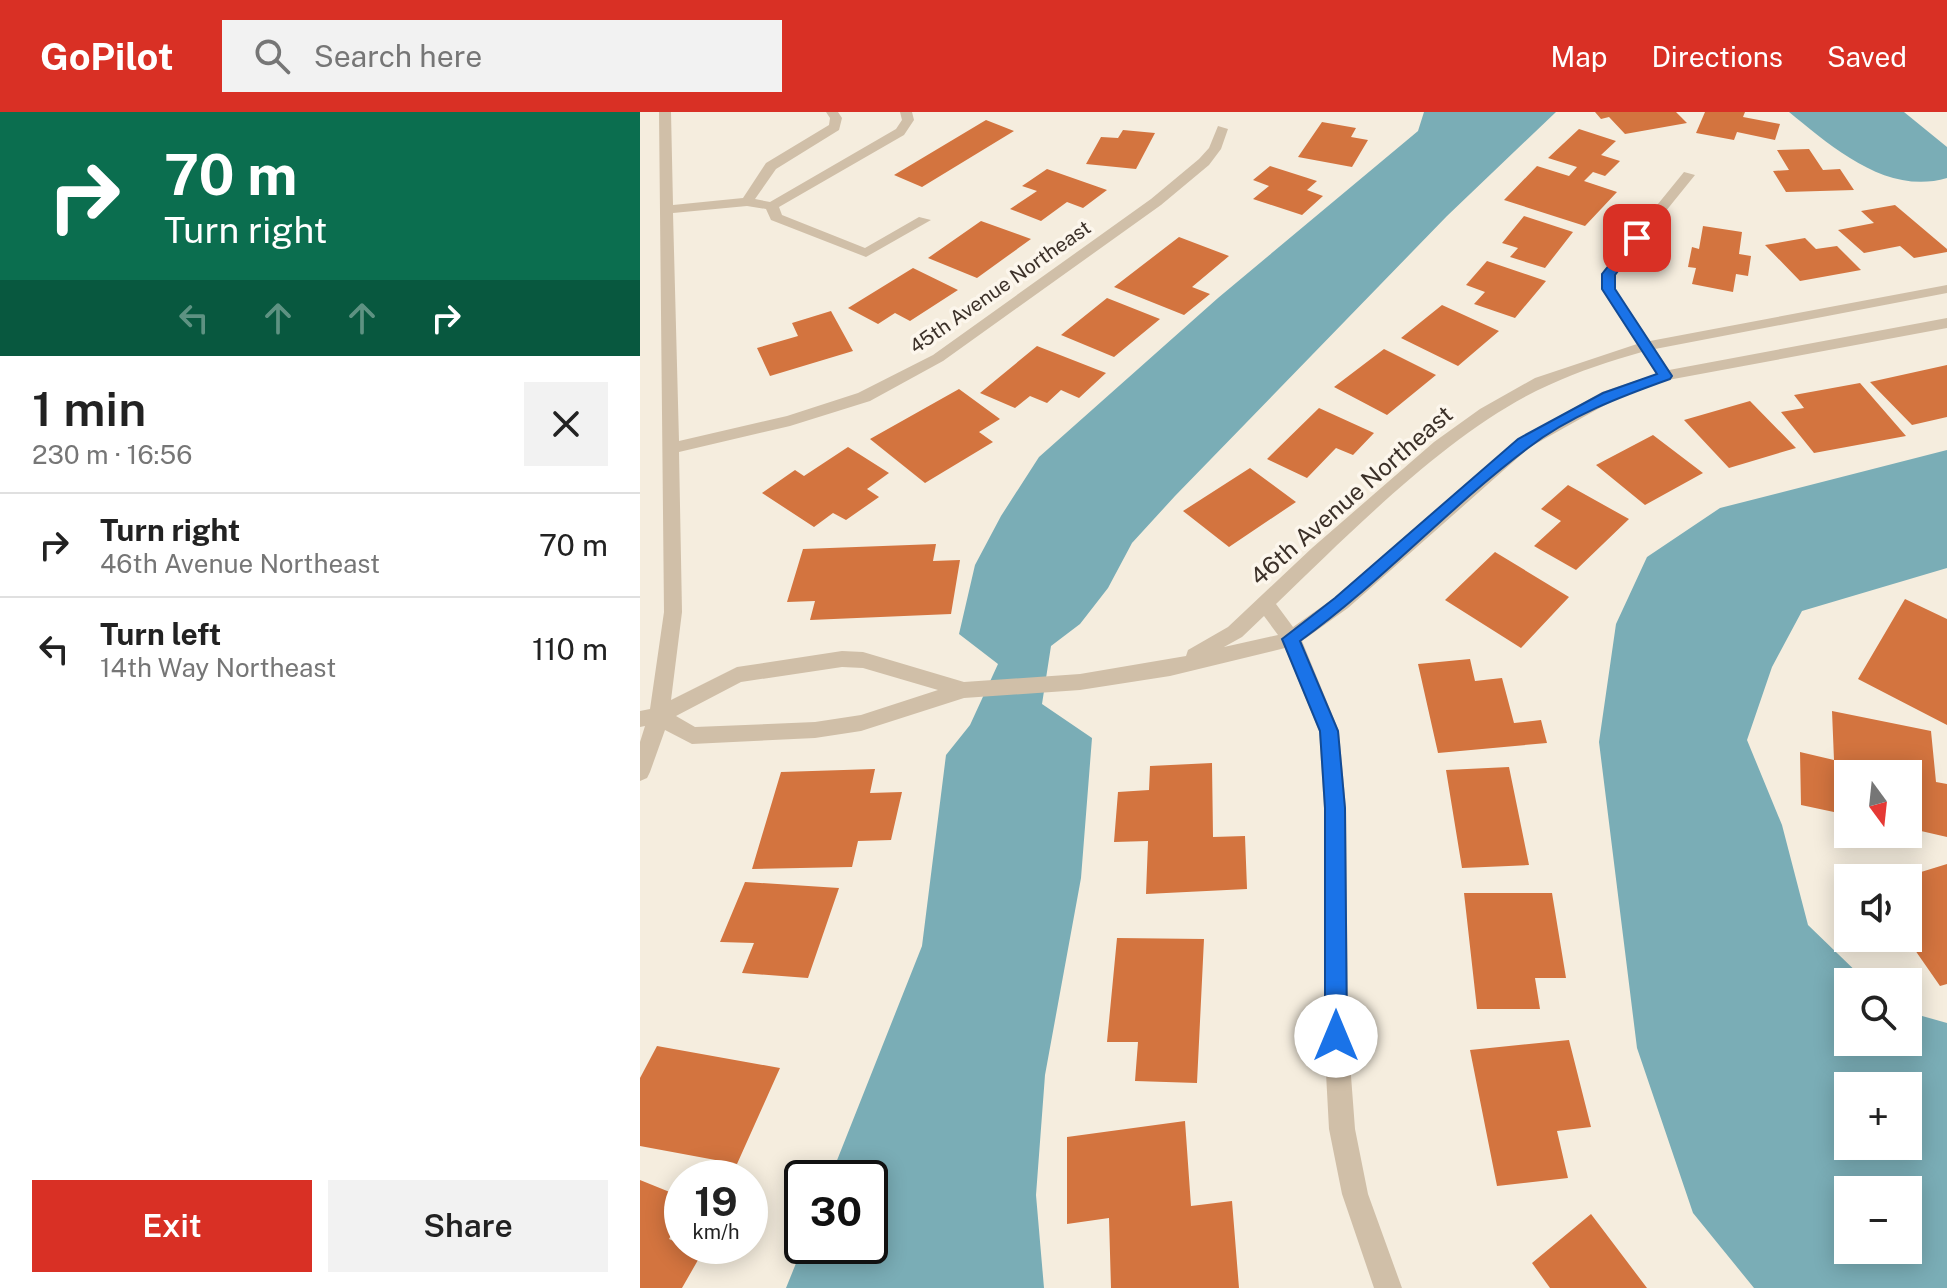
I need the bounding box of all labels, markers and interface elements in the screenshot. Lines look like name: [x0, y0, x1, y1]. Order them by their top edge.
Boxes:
search box: [222, 20, 782, 92]
text: GoPilot: [40, 34, 174, 79]
icon: search: [250, 34, 294, 78]
text: Search here: [314, 38, 482, 74]
text: Map: [1551, 40, 1607, 73]
text: Directions: [1651, 40, 1783, 73]
text: Saved: [1827, 40, 1907, 73]
text: 70 m: [164, 142, 297, 208]
icon: right: [32, 144, 136, 248]
pin: [1603, 204, 1671, 272]
text: Turn right: [164, 209, 327, 251]
street label: 45th Avenue Northeast: [905, 215, 1095, 359]
icon: arrive: [1615, 216, 1659, 260]
icon: left: [172, 296, 216, 340]
icon: ahead: [256, 296, 300, 340]
icon: ahead: [340, 296, 384, 340]
icon: right: [424, 296, 468, 340]
text: 1 min: [32, 380, 146, 437]
button: close: [524, 382, 608, 466]
street label: 46th Avenue Northeast: [1244, 400, 1458, 590]
text: 230 m · 16:56: [32, 439, 192, 470]
text: Turn right: [100, 512, 240, 548]
icon: right: [32, 523, 76, 567]
text: 70 m: [539, 527, 608, 563]
text: 46th Avenue Northeast: [100, 548, 380, 579]
text: Turn left: [100, 616, 221, 652]
icon: left: [32, 627, 76, 671]
text: 110 m: [532, 631, 608, 667]
text: 14th Way Northeast: [100, 652, 336, 683]
north arrow: [1834, 760, 1922, 848]
map controls: [1834, 760, 1922, 1264]
button: sound: [1834, 864, 1922, 952]
button: search: [1834, 968, 1922, 1056]
position arrow: [1294, 994, 1378, 1078]
button: +: [1834, 1072, 1922, 1160]
speed limit sign: 30: [784, 1160, 888, 1264]
button: −: [1834, 1176, 1922, 1264]
text: 19: [694, 1178, 738, 1225]
button: Exit: [32, 1180, 312, 1272]
button: Share: [328, 1180, 608, 1272]
text: km/h: [692, 1220, 740, 1244]

